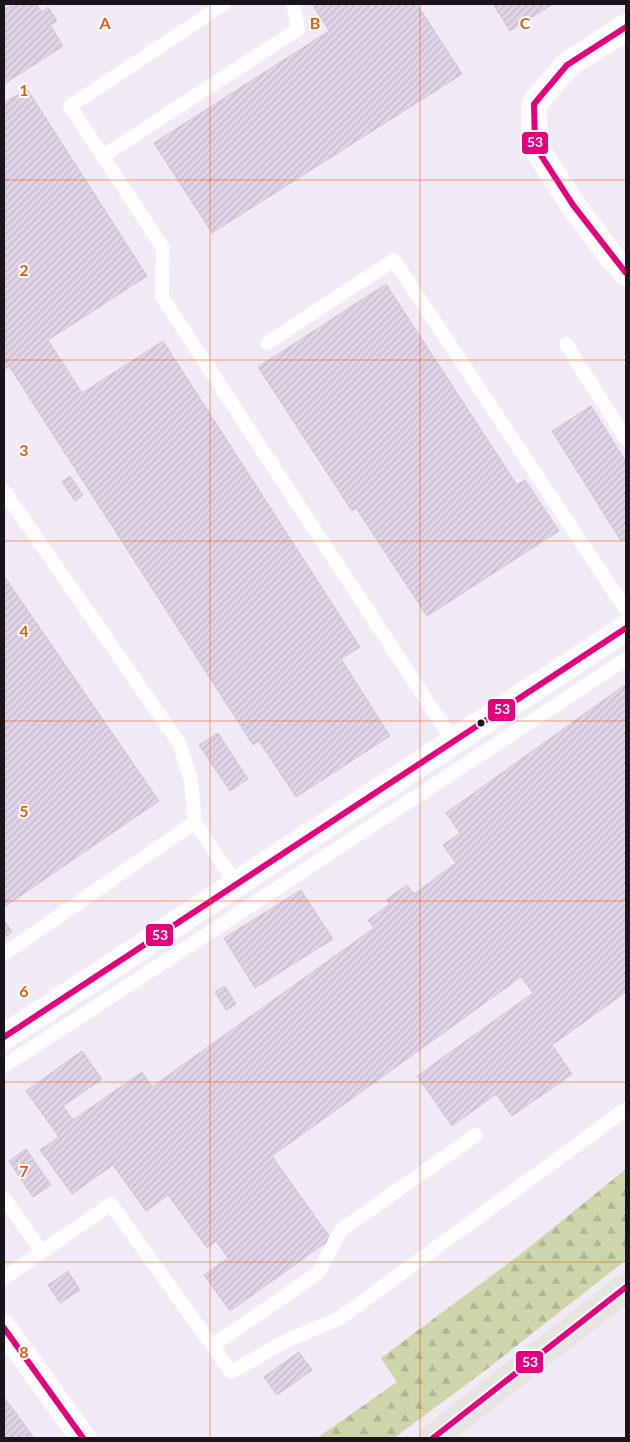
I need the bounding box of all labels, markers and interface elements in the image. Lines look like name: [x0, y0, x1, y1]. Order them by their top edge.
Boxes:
text: A: [98, 13, 111, 32]
text: B: [310, 13, 320, 32]
text: C: [520, 13, 531, 32]
text: 1: [19, 80, 29, 99]
line badge: 53: [521, 131, 549, 155]
text: 53: [527, 133, 543, 150]
text: 2: [19, 260, 29, 279]
text: 3: [19, 440, 29, 459]
text: 4: [19, 621, 29, 640]
line badge: 53: [487, 698, 516, 722]
text: 53: [494, 700, 510, 717]
unlabelled marker: [476, 718, 486, 728]
text: 5: [19, 801, 29, 820]
line badge: 53: [145, 923, 174, 947]
text: 53: [152, 926, 168, 943]
text: 6: [19, 981, 29, 1000]
text: 7: [19, 1161, 29, 1180]
text: 8: [19, 1342, 29, 1361]
line badge: 53: [515, 1350, 544, 1374]
text: 53: [522, 1353, 538, 1370]

